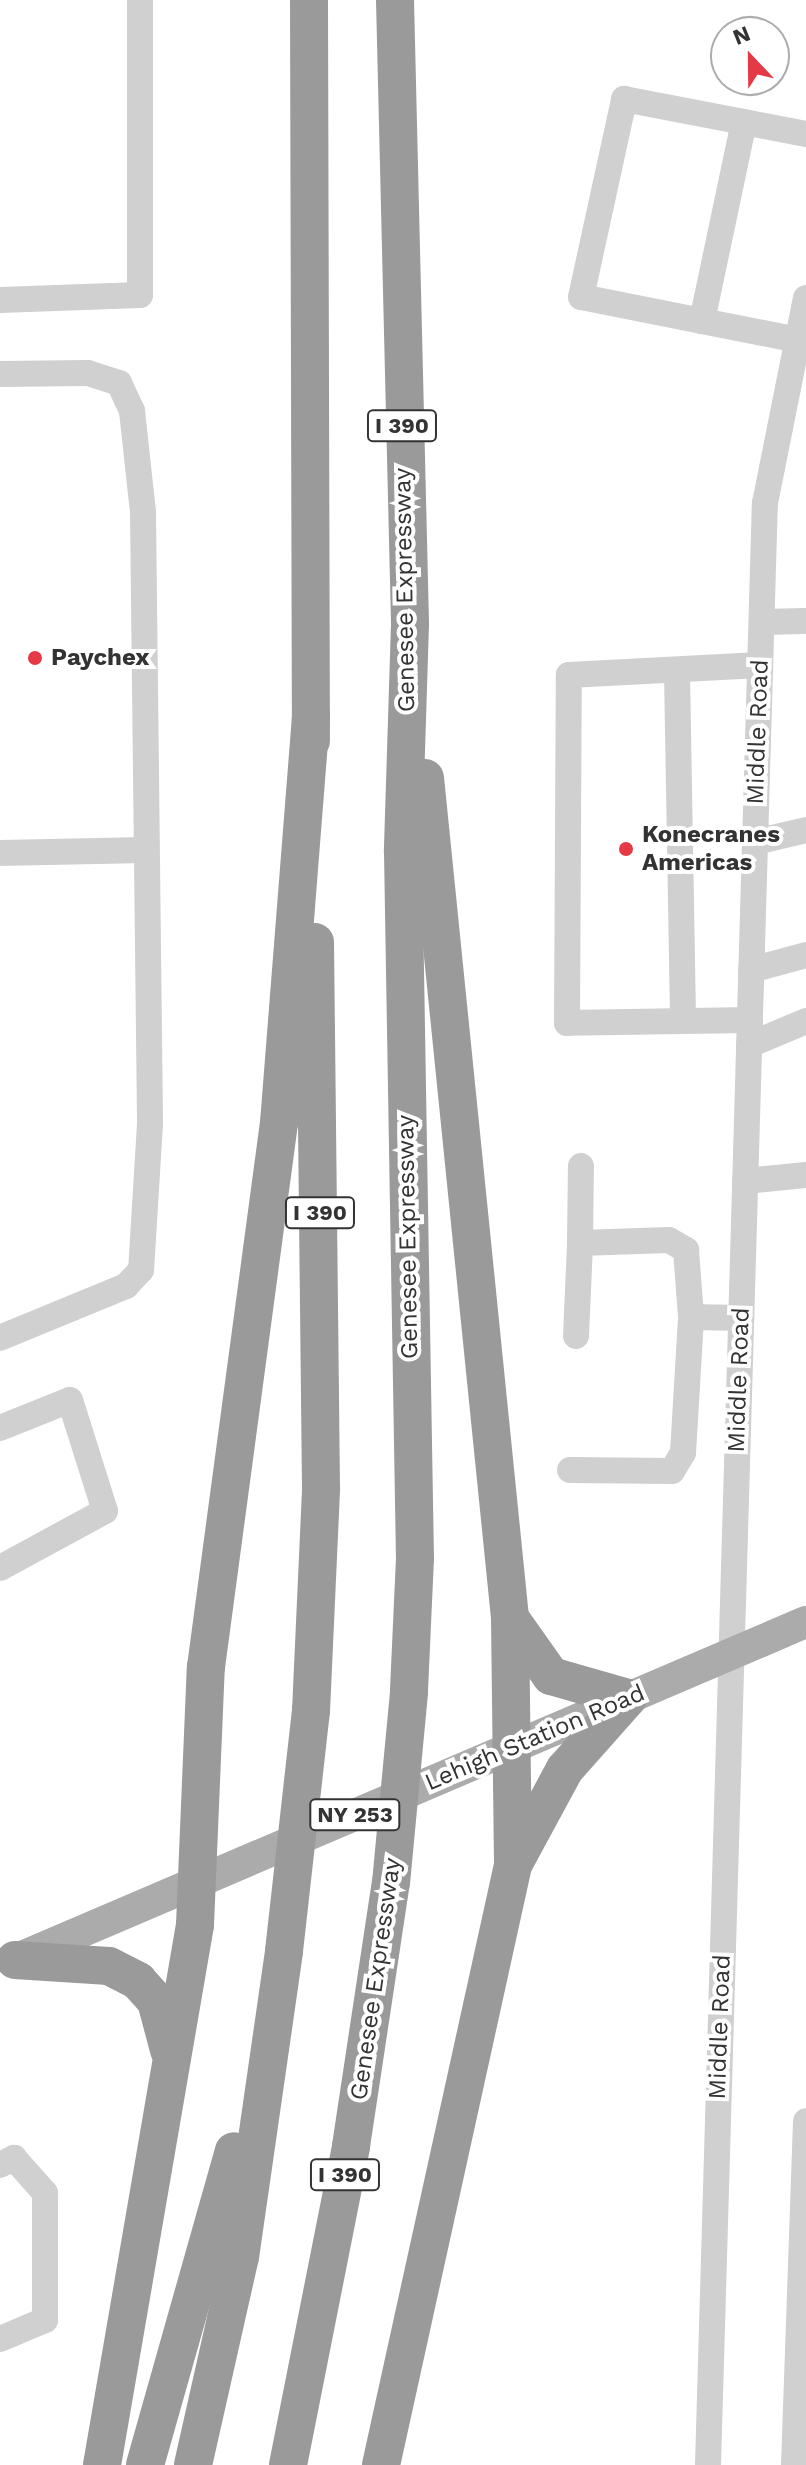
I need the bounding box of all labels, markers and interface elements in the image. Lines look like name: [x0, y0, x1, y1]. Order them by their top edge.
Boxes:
north arrow: [710, 16, 790, 96]
text: N: [729, 20, 754, 50]
road number: I 390: [366, 408, 438, 444]
street label: Genesee Expressway: [388, 468, 422, 712]
place label: Paychex: [51, 644, 149, 672]
marker: Paychex: [26, 649, 44, 667]
street label: Middle Road: [741, 659, 775, 805]
place label: Konecranes Americas: [642, 821, 780, 877]
marker: Konecranes Americas: [617, 840, 635, 858]
street label: Genesee Expressway: [391, 1115, 425, 1359]
road number: I 390: [284, 1195, 356, 1231]
street label: Middle Road: [722, 1307, 756, 1453]
street label: Lehigh Station Road: [421, 1679, 649, 1797]
road number: NY 253: [307, 1797, 403, 1833]
street label: Genesee Expressway: [345, 1856, 407, 2102]
street label: Middle Road: [703, 1954, 737, 2100]
road number: I 390: [309, 2157, 381, 2193]

